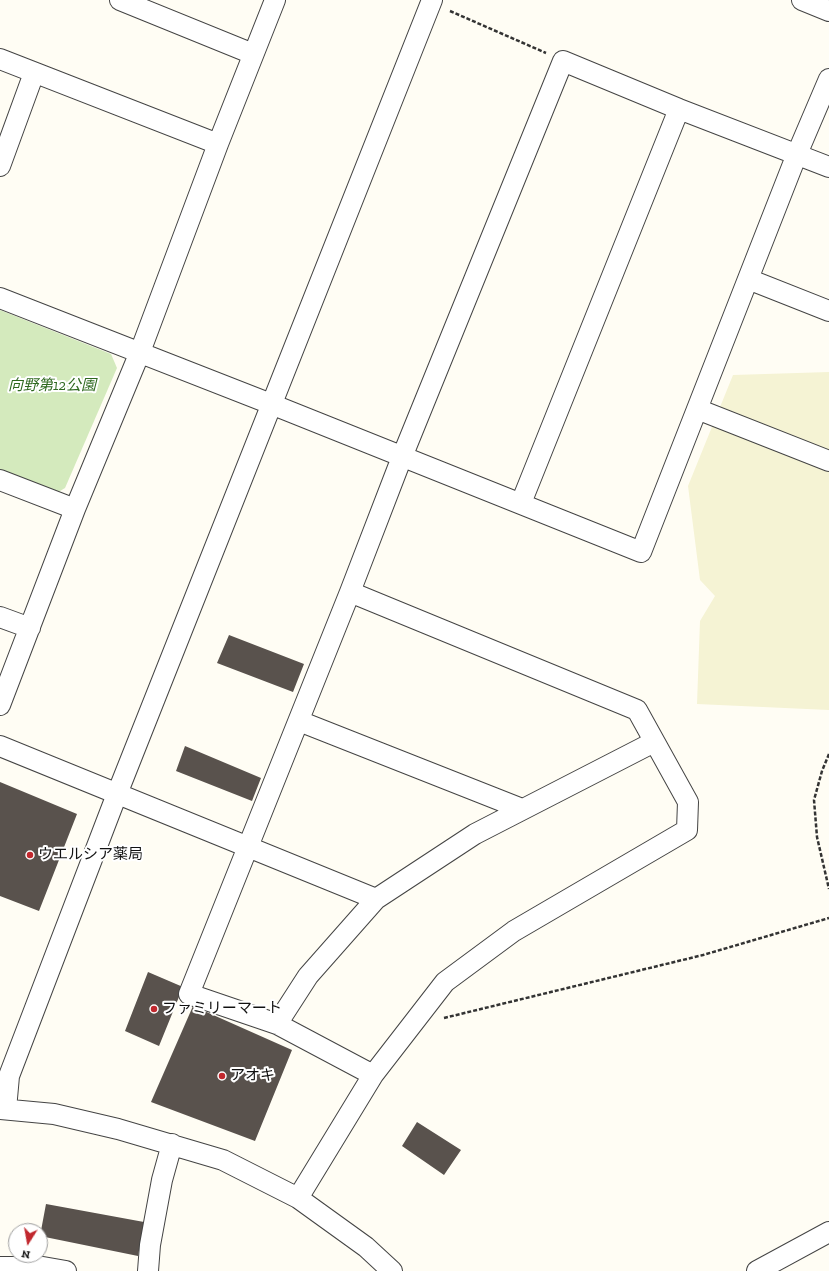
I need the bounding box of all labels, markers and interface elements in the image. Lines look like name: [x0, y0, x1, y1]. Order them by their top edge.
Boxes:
park label: 向野第12公園: [8, 377, 96, 395]
place label: ウエルシア薬局: [38, 846, 143, 864]
marker: ウエルシア薬局: [25, 850, 35, 860]
place label: ファミリーマート: [162, 1000, 282, 1018]
marker: ファミリーマート: [149, 1004, 159, 1014]
place label: アオキ: [230, 1067, 275, 1085]
marker: アオキ: [217, 1071, 227, 1081]
north arrow: [8, 1223, 48, 1263]
text: N: [20, 1247, 31, 1261]

